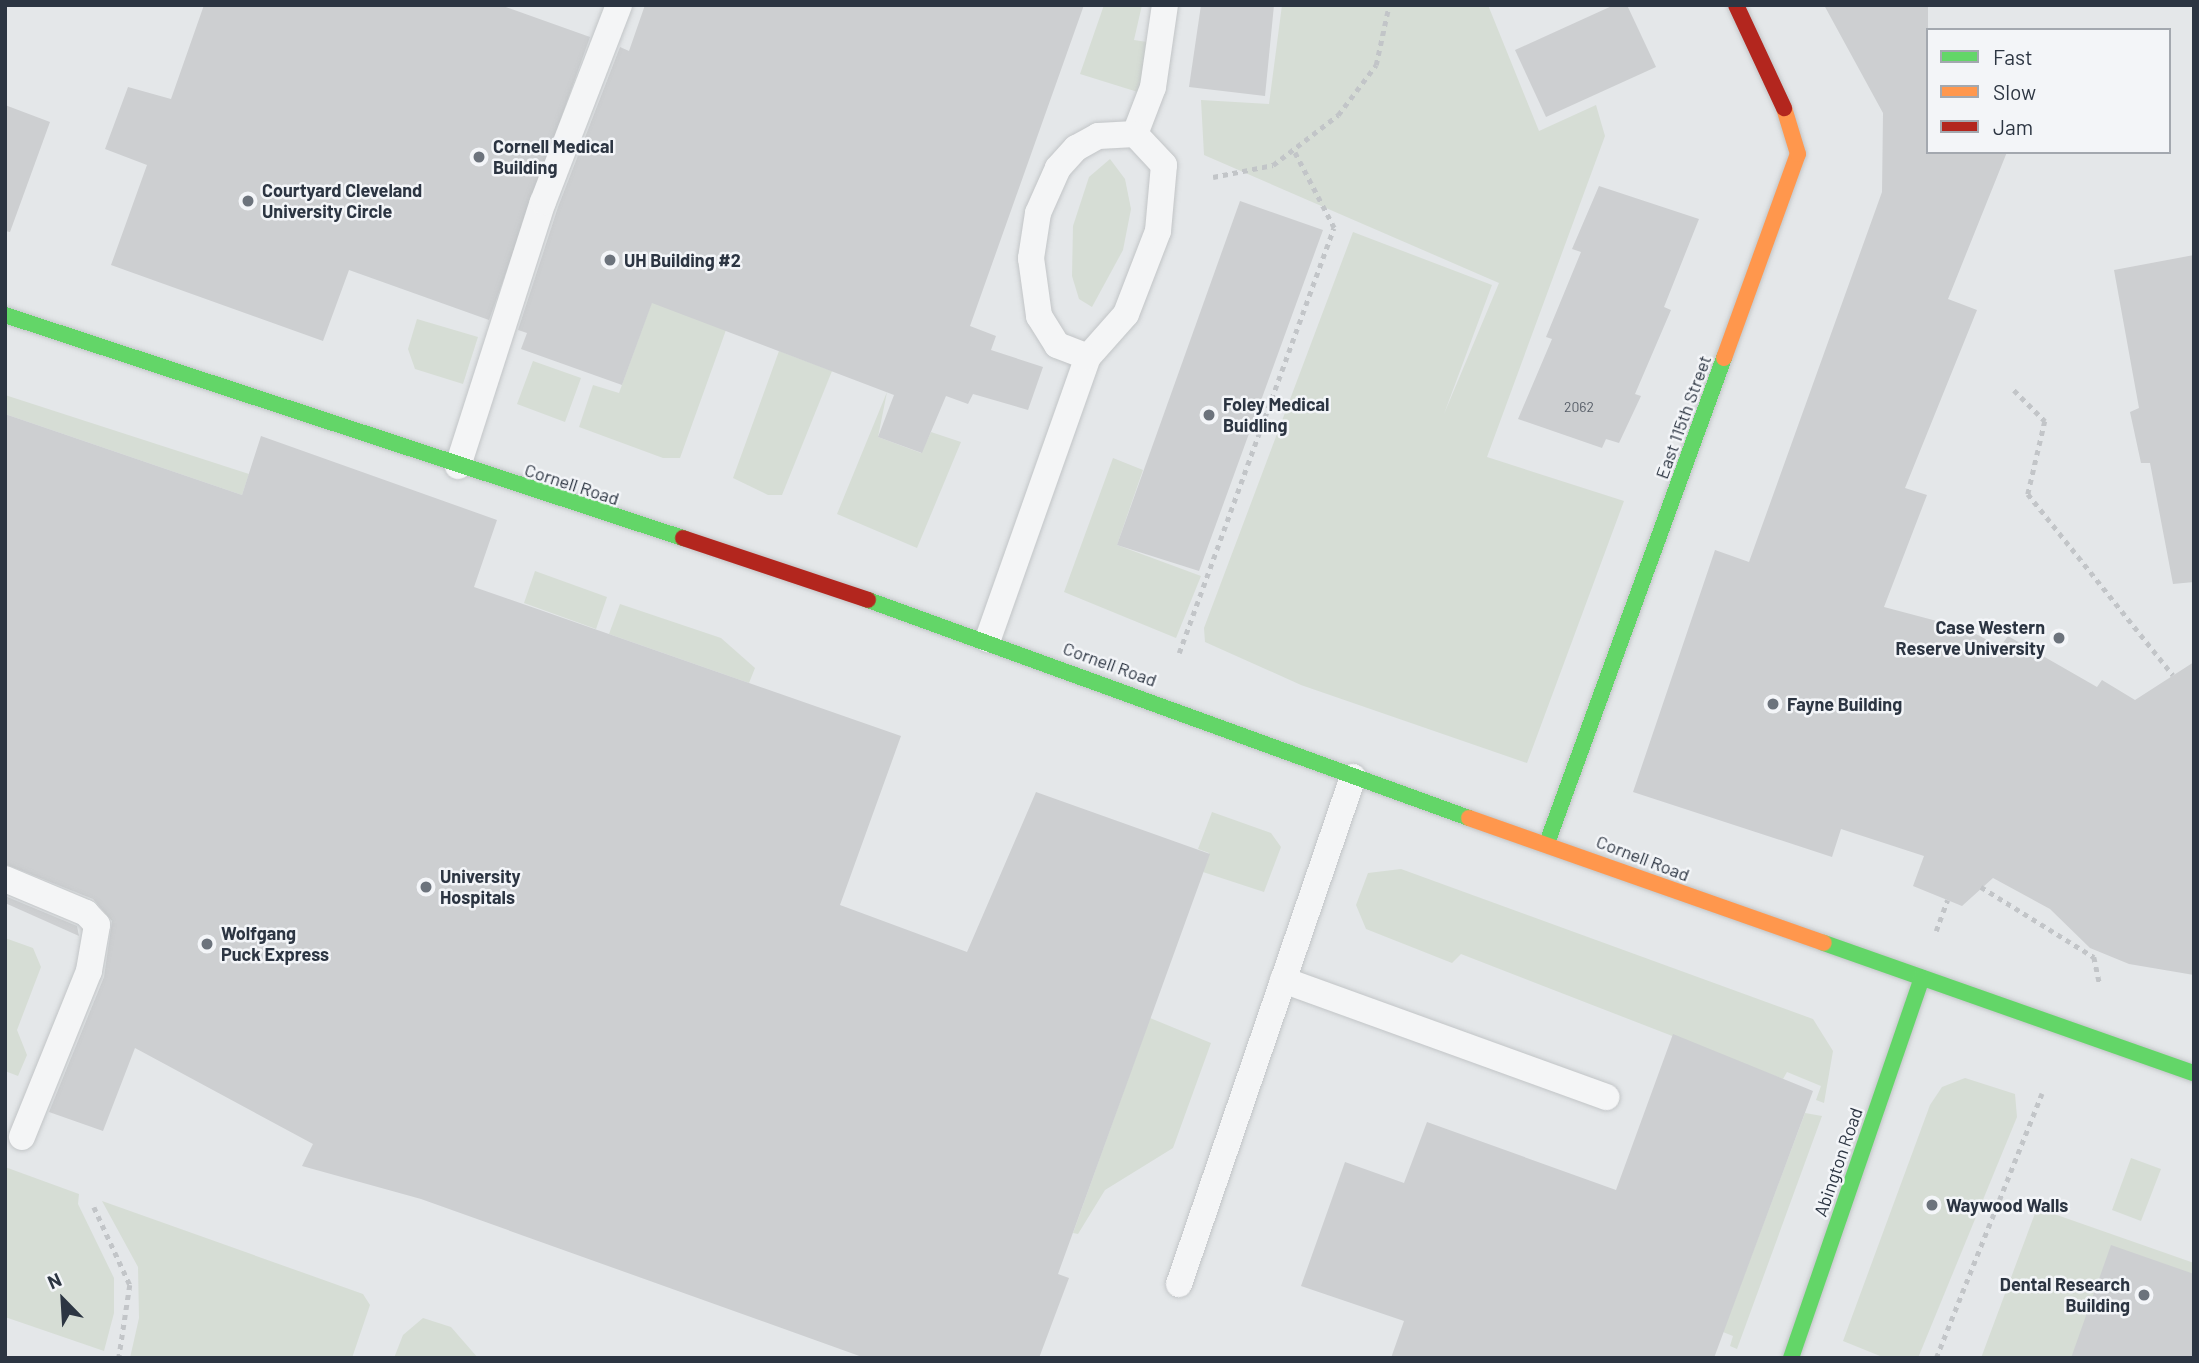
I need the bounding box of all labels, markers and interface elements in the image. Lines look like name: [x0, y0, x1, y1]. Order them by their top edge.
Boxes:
legend: [1926, 28, 2171, 154]
text: Fast: [1993, 44, 2033, 69]
text: Slow: [1993, 79, 2036, 104]
text: Jam: [1993, 114, 2033, 139]
place label: Cornell Medical Building: [493, 136, 614, 178]
marker: Cornell Medical Building: [471, 149, 487, 165]
place label: Courtyard Cleveland University Circle: [262, 180, 422, 222]
marker: Courtyard Cleveland University Circle: [240, 193, 256, 209]
place label: UH Building #2: [624, 249, 741, 271]
marker: UH Building #2: [602, 252, 618, 268]
street label: East 115th Street: [1651, 352, 1715, 482]
place label: Foley Medical Buidling: [1223, 394, 1329, 436]
house number: 2062: [1564, 399, 1594, 415]
marker: Foley Medical Buidling: [1201, 407, 1217, 423]
street label: Cornell Road: [522, 459, 622, 509]
place label: Case Western Reserve University: [1896, 617, 2045, 660]
marker: Case Western Reserve University: [2051, 630, 2067, 646]
street label: Cornell Road: [1060, 637, 1160, 691]
place label: Fayne Building: [1787, 693, 1902, 715]
marker: Fayne Building: [1765, 696, 1781, 712]
street label: Cornell Road: [1593, 830, 1693, 886]
place label: University Hospitals: [440, 866, 521, 908]
marker: University Hospitals: [418, 879, 434, 895]
place label: Wolfgang Puck Express: [221, 923, 329, 965]
marker: Wolfgang Puck Express: [199, 936, 215, 952]
street label: Abington Road: [1809, 1105, 1867, 1219]
place label: Waywood Walls: [1946, 1194, 2068, 1216]
marker: Waywood Walls: [1924, 1197, 1940, 1213]
north arrow: [28, 1265, 98, 1335]
text: N: [44, 1267, 65, 1293]
place label: Dental Research Building: [2000, 1274, 2130, 1316]
marker: Dental Research Building: [2136, 1287, 2152, 1303]

